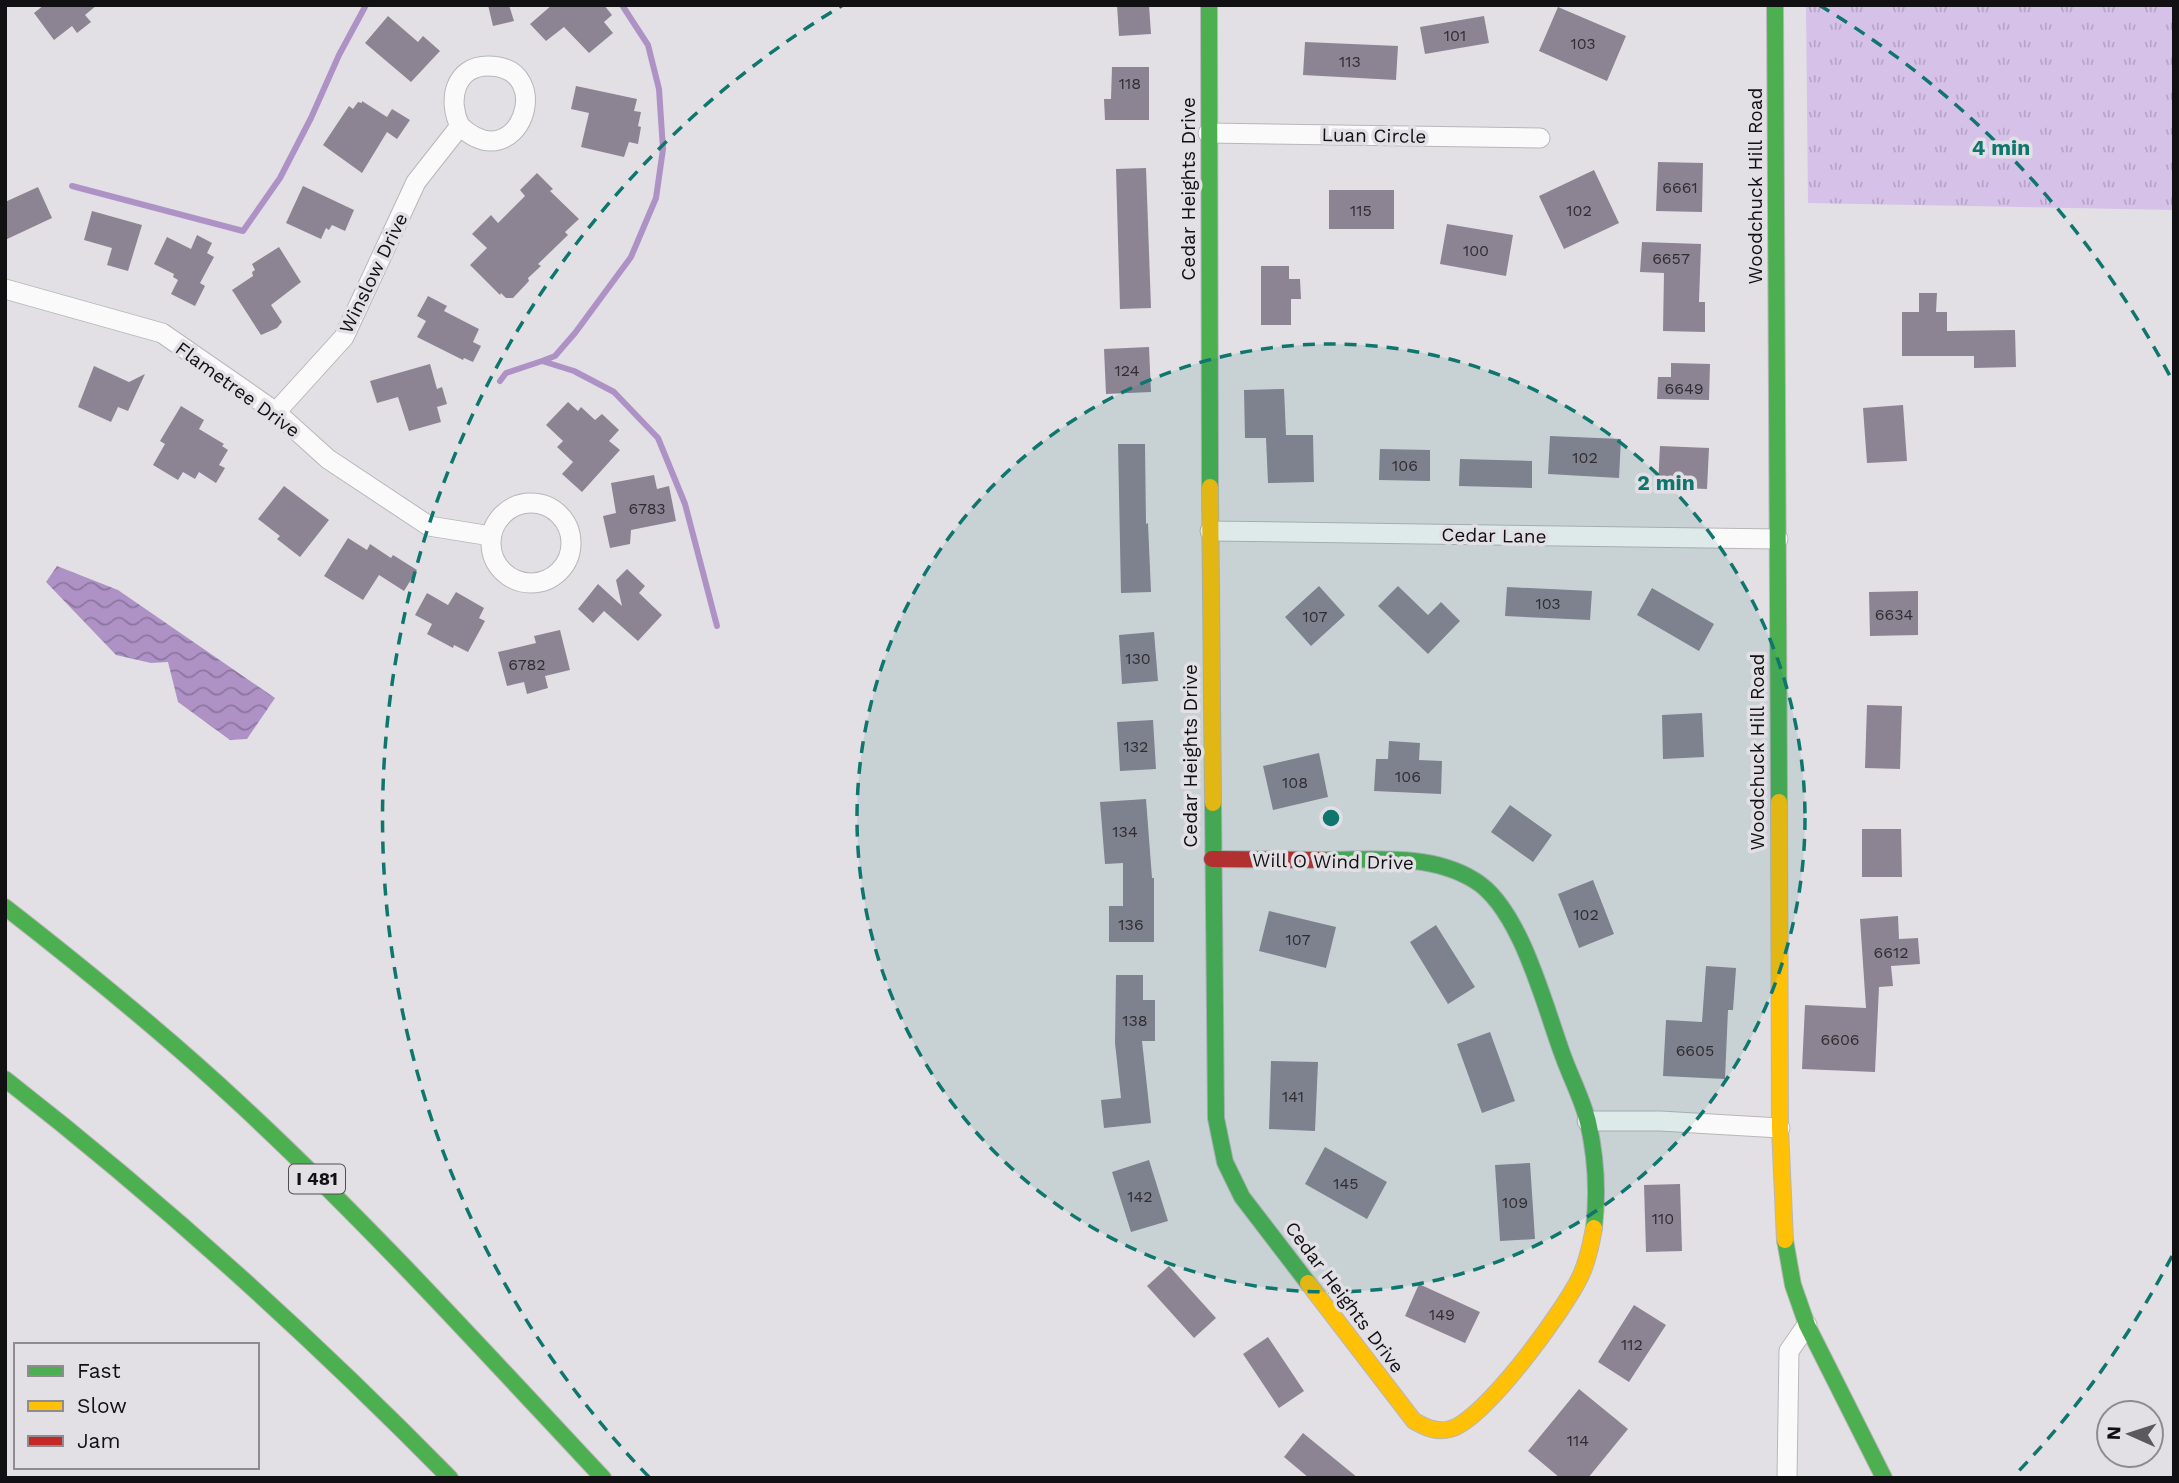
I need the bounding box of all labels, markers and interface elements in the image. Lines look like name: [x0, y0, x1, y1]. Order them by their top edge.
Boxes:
house number: 101: [1444, 26, 1466, 45]
house number: 103: [1570, 34, 1596, 53]
house number: 113: [1339, 52, 1361, 71]
house number: 118: [1119, 74, 1141, 93]
street label: Woodchuck Hill Road: [1744, 88, 1767, 284]
street label: Cedar Heights Drive: [1177, 97, 1200, 281]
street label: Luan Circle: [1321, 123, 1427, 148]
text: 4 min: [1972, 135, 2030, 160]
house number: 6661: [1662, 178, 1698, 197]
house number: 115: [1350, 201, 1372, 220]
house number: 102: [1566, 201, 1592, 220]
street label: Winslow Drive: [334, 209, 413, 337]
house number: 100: [1463, 241, 1489, 260]
house number: 6657: [1652, 249, 1690, 268]
street label: Flametree Drive: [171, 337, 304, 442]
house number: 124: [1115, 361, 1140, 380]
house number: 6649: [1664, 379, 1704, 398]
house number: 102: [1572, 448, 1598, 467]
house number: 106: [1392, 456, 1418, 475]
text: 2 min: [1637, 470, 1695, 495]
house number: 6783: [628, 499, 666, 518]
street label: Cedar Lane: [1441, 523, 1547, 548]
house number: 103: [1535, 594, 1561, 613]
house number: 6634: [1875, 605, 1914, 624]
house number: 107: [1303, 607, 1327, 626]
house number: 130: [1125, 649, 1151, 668]
street label: Woodchuck Hill Road: [1746, 654, 1769, 850]
house number: 6782: [508, 655, 546, 674]
street label: Cedar Heights Drive: [1179, 664, 1202, 848]
house number: 132: [1124, 737, 1148, 756]
house number: 106: [1395, 767, 1421, 786]
house number: 108: [1282, 773, 1308, 792]
centre of rings: [1319, 806, 1343, 830]
house number: 134: [1112, 822, 1138, 841]
street label: Will O Wind Drive: [1252, 849, 1414, 874]
house number: 102: [1573, 905, 1599, 924]
house number: 136: [1118, 915, 1144, 934]
house number: 107: [1286, 930, 1310, 949]
house number: 6612: [1873, 943, 1909, 962]
house number: 138: [1122, 1011, 1148, 1030]
house number: 6606: [1820, 1030, 1860, 1049]
house number: 6605: [1676, 1041, 1714, 1060]
house number: 141: [1282, 1087, 1304, 1106]
road number: I 481: [289, 1164, 345, 1194]
house number: 145: [1333, 1174, 1359, 1193]
house number: 142: [1127, 1187, 1153, 1206]
house number: 109: [1502, 1193, 1528, 1212]
house number: 110: [1652, 1209, 1674, 1228]
street label: Cedar Heights Drive: [1280, 1217, 1409, 1378]
house number: 149: [1429, 1305, 1455, 1324]
house number: 112: [1621, 1335, 1643, 1354]
legend: [14, 1343, 259, 1469]
text: Fast: [77, 1358, 121, 1383]
text: Slow: [77, 1393, 127, 1418]
north arrow: [2095, 1399, 2165, 1469]
text: N: [2102, 1425, 2125, 1441]
text: Jam: [77, 1428, 120, 1453]
house number: 114: [1567, 1431, 1589, 1450]

